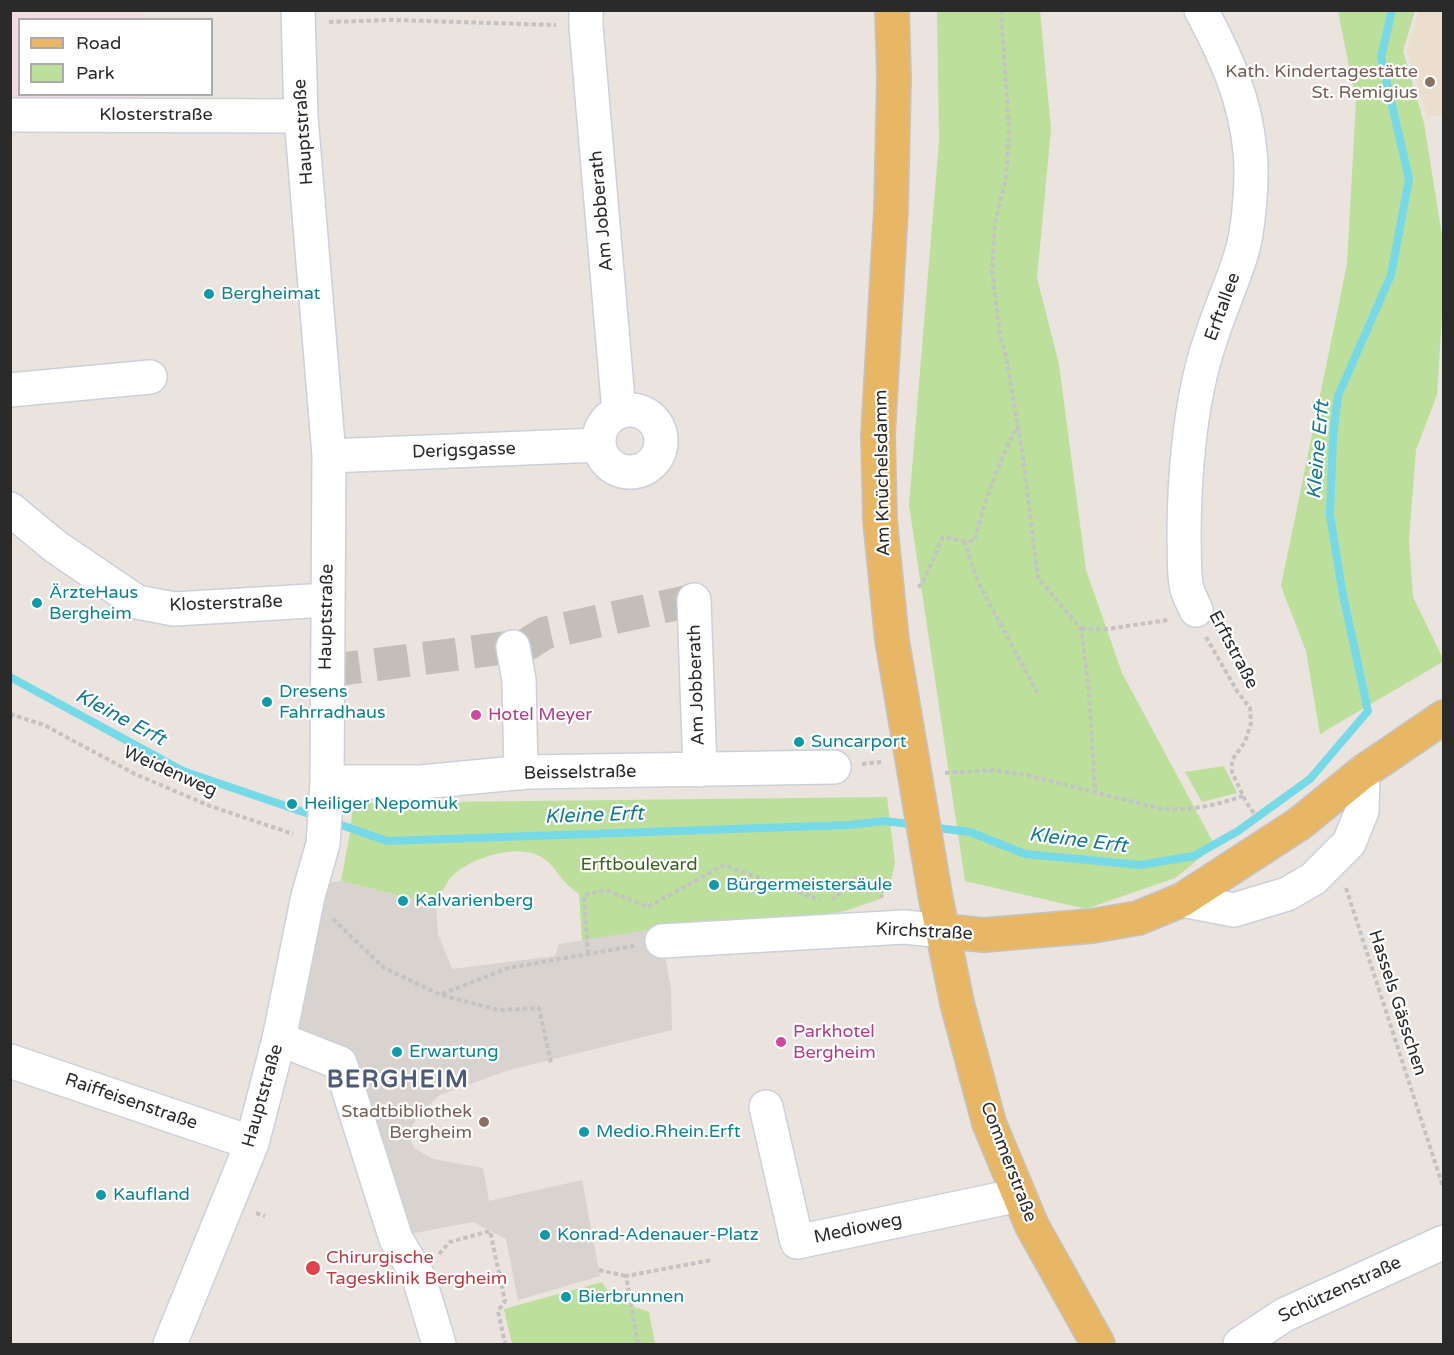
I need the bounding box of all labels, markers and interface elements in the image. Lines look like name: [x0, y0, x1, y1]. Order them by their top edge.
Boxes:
legend: [18, 18, 213, 96]
text: Road: [76, 32, 121, 54]
place label: Kath. Kindertagestätte St. Remigius: [1225, 61, 1418, 104]
text: Park: [76, 62, 114, 84]
marker: Kath. Kindertagestätte St. Remigius: [1423, 75, 1437, 89]
street label: Hauptstraße: [290, 78, 318, 186]
street label: Klosterstraße: [99, 104, 213, 126]
street label: Am Jobberath: [586, 150, 618, 272]
street label: Erftallee: [1201, 270, 1245, 344]
place label: Bergheimat: [221, 283, 320, 305]
marker: Bergheimat: [202, 287, 216, 301]
street label: Am Knüchelsdamm: [871, 389, 895, 557]
water label: Kleine Erft: [1303, 400, 1335, 500]
street label: Derigsgasse: [412, 438, 516, 464]
street label: Hauptstraße: [315, 564, 339, 670]
place label: ÄrzteHaus Bergheim: [49, 582, 138, 624]
street label: Klosterstraße: [169, 591, 283, 617]
marker: ÄrzteHaus Bergheim: [30, 596, 44, 610]
street label: Erftstraße: [1203, 607, 1263, 693]
street label: Am Jobberath: [684, 624, 710, 746]
place label: Dresens Fahrradhaus: [279, 681, 386, 724]
water label: Kleine Erft: [71, 684, 169, 752]
marker: Dresens Fahrradhaus: [260, 695, 274, 709]
place label: Hotel Meyer: [488, 704, 592, 726]
marker: Hotel Meyer: [469, 708, 483, 722]
place label: Suncarport: [811, 731, 907, 753]
marker: Suncarport: [792, 735, 806, 749]
street label: Weidenweg: [120, 742, 220, 802]
street label: Beisselstraße: [524, 761, 636, 785]
place label: Heiliger Nepomuk: [304, 793, 458, 815]
marker: Heiliger Nepomuk: [285, 797, 299, 811]
water label: Kleine Erft: [544, 802, 644, 830]
water label: Kleine Erft: [1028, 823, 1128, 859]
park label: Erftboulevard: [580, 854, 698, 876]
place label: Bürgermeistersäule: [726, 874, 892, 896]
marker: Bürgermeistersäule: [707, 878, 721, 892]
place label: Kalvarienberg: [415, 890, 533, 912]
marker: Kalvarienberg: [396, 894, 410, 908]
street label: Kirchstraße: [875, 919, 973, 945]
street label: Hassels Gässchen: [1363, 928, 1431, 1078]
place label: Parkhotel Bergheim: [793, 1021, 876, 1064]
marker: Parkhotel Bergheim: [774, 1035, 788, 1049]
place label: Erwartung: [409, 1041, 499, 1063]
street label: Hauptstraße: [238, 1042, 288, 1150]
marker: Erwartung: [390, 1045, 404, 1059]
district label: BERGHEIM: [327, 1067, 469, 1095]
street label: Raiffeisenstraße: [62, 1069, 200, 1135]
street label: Commerstraße: [975, 1099, 1041, 1225]
place label: Stadtbibliothek Bergheim: [341, 1101, 472, 1144]
marker: Stadtbibliothek Bergheim: [477, 1115, 491, 1129]
place label: Medio.Rhein.Erft: [596, 1121, 741, 1143]
marker: Medio.Rhein.Erft: [577, 1125, 591, 1139]
place label: Kaufland: [113, 1184, 190, 1206]
marker: Kaufland: [94, 1188, 108, 1202]
street label: Medioweg: [812, 1209, 904, 1249]
place label: Konrad-Adenauer-Platz: [557, 1224, 759, 1246]
marker: Konrad-Adenauer-Platz: [538, 1228, 552, 1242]
place label: Chirurgische Tagesklinik Bergheim: [326, 1247, 507, 1290]
street label: Schützenstraße: [1275, 1252, 1405, 1328]
marker: Chirurgische Tagesklinik Bergheim: [304, 1259, 322, 1277]
place label: Bierbrunnen: [578, 1286, 684, 1308]
marker: Bierbrunnen: [559, 1290, 573, 1304]

